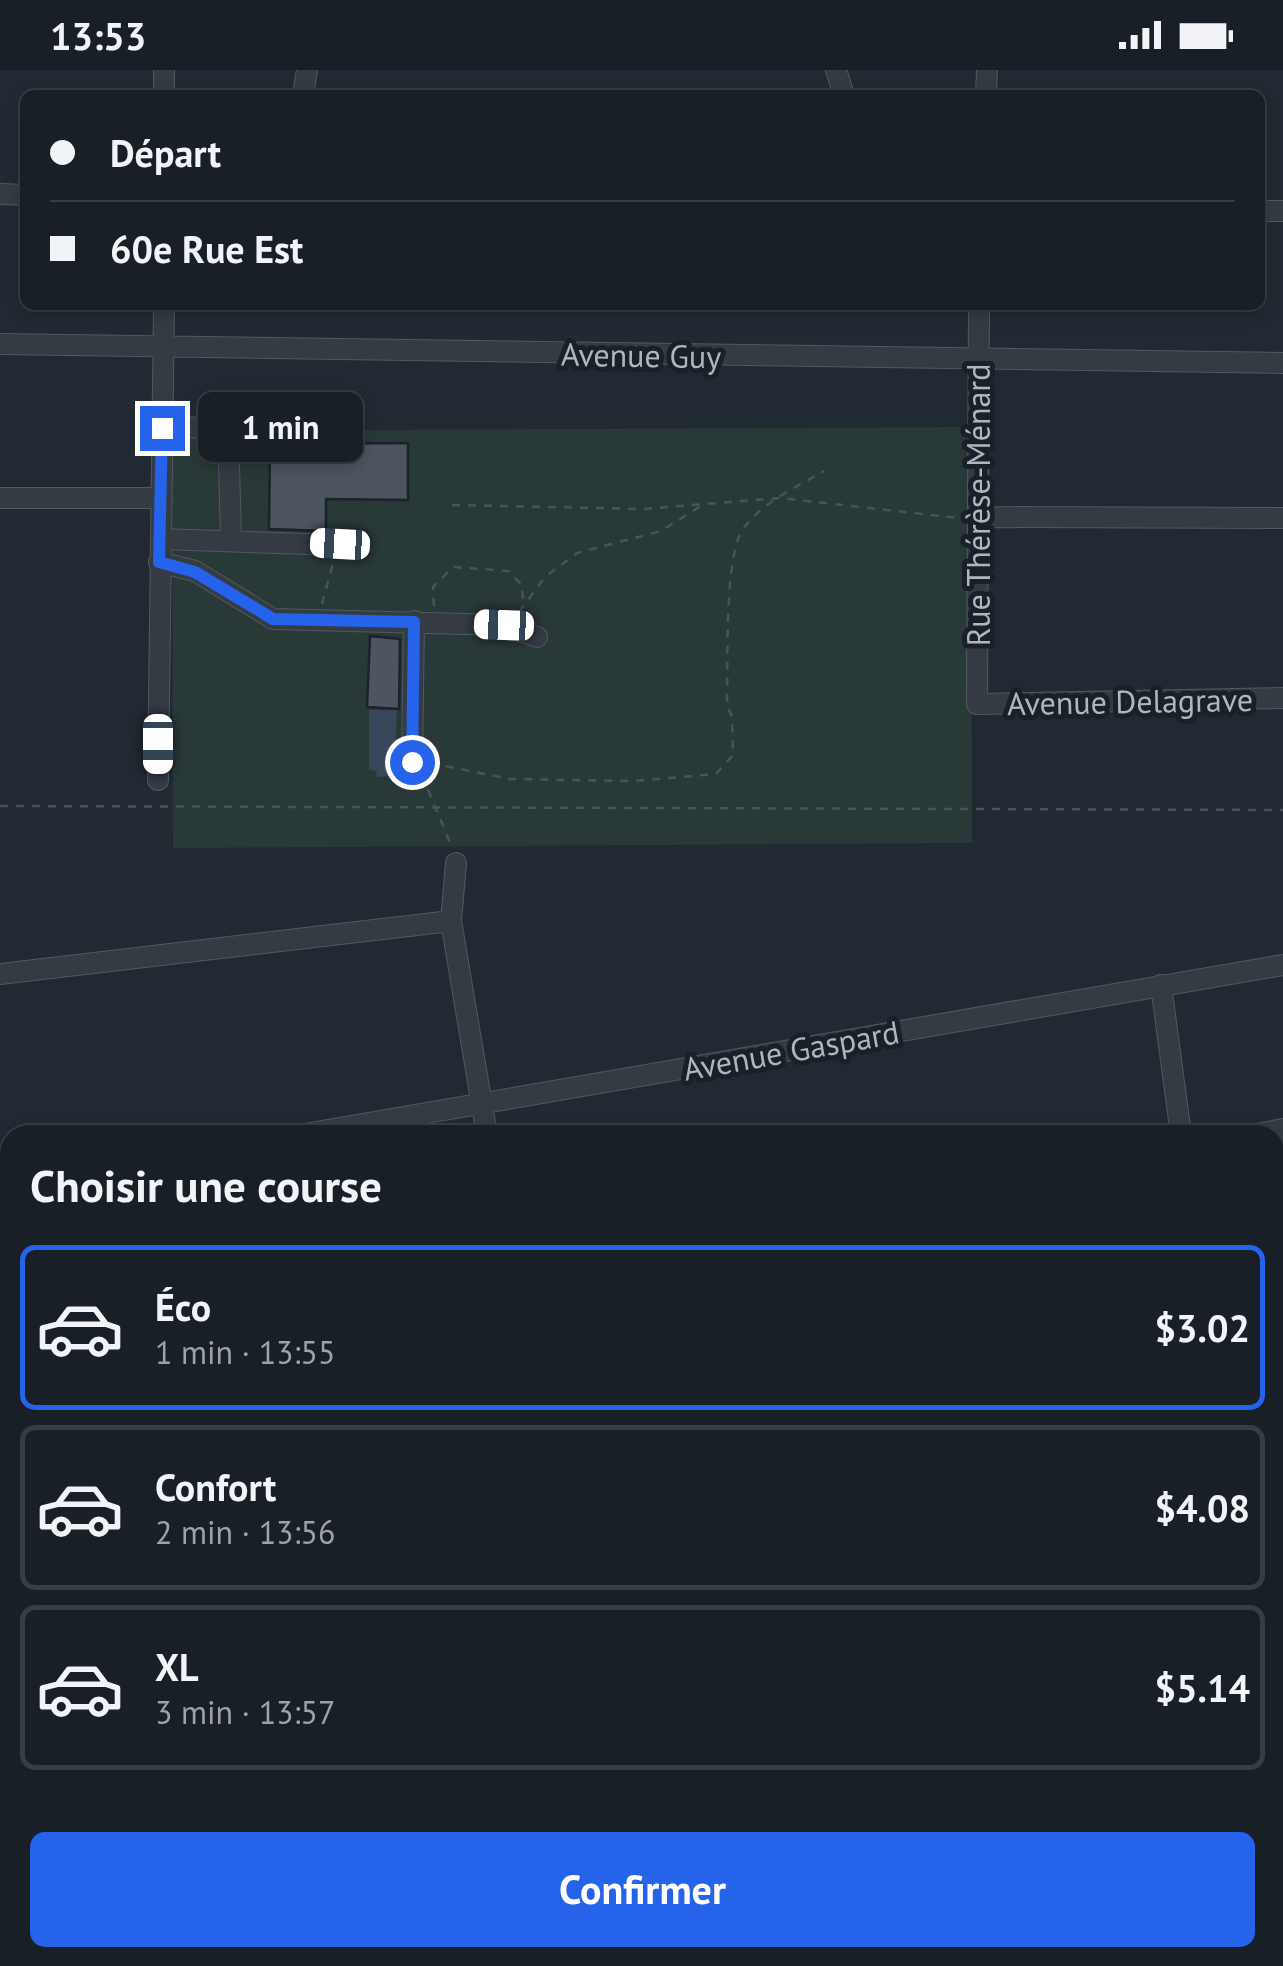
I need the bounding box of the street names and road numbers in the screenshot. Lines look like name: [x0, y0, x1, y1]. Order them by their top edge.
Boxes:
street label: Avenue Guy: [561, 333, 722, 377]
street label: Rue Thérèse-Ménard: [957, 364, 999, 646]
street label: Avenue Delagrave: [1007, 678, 1253, 724]
street label: Avenue Gaspard: [680, 1010, 902, 1090]

